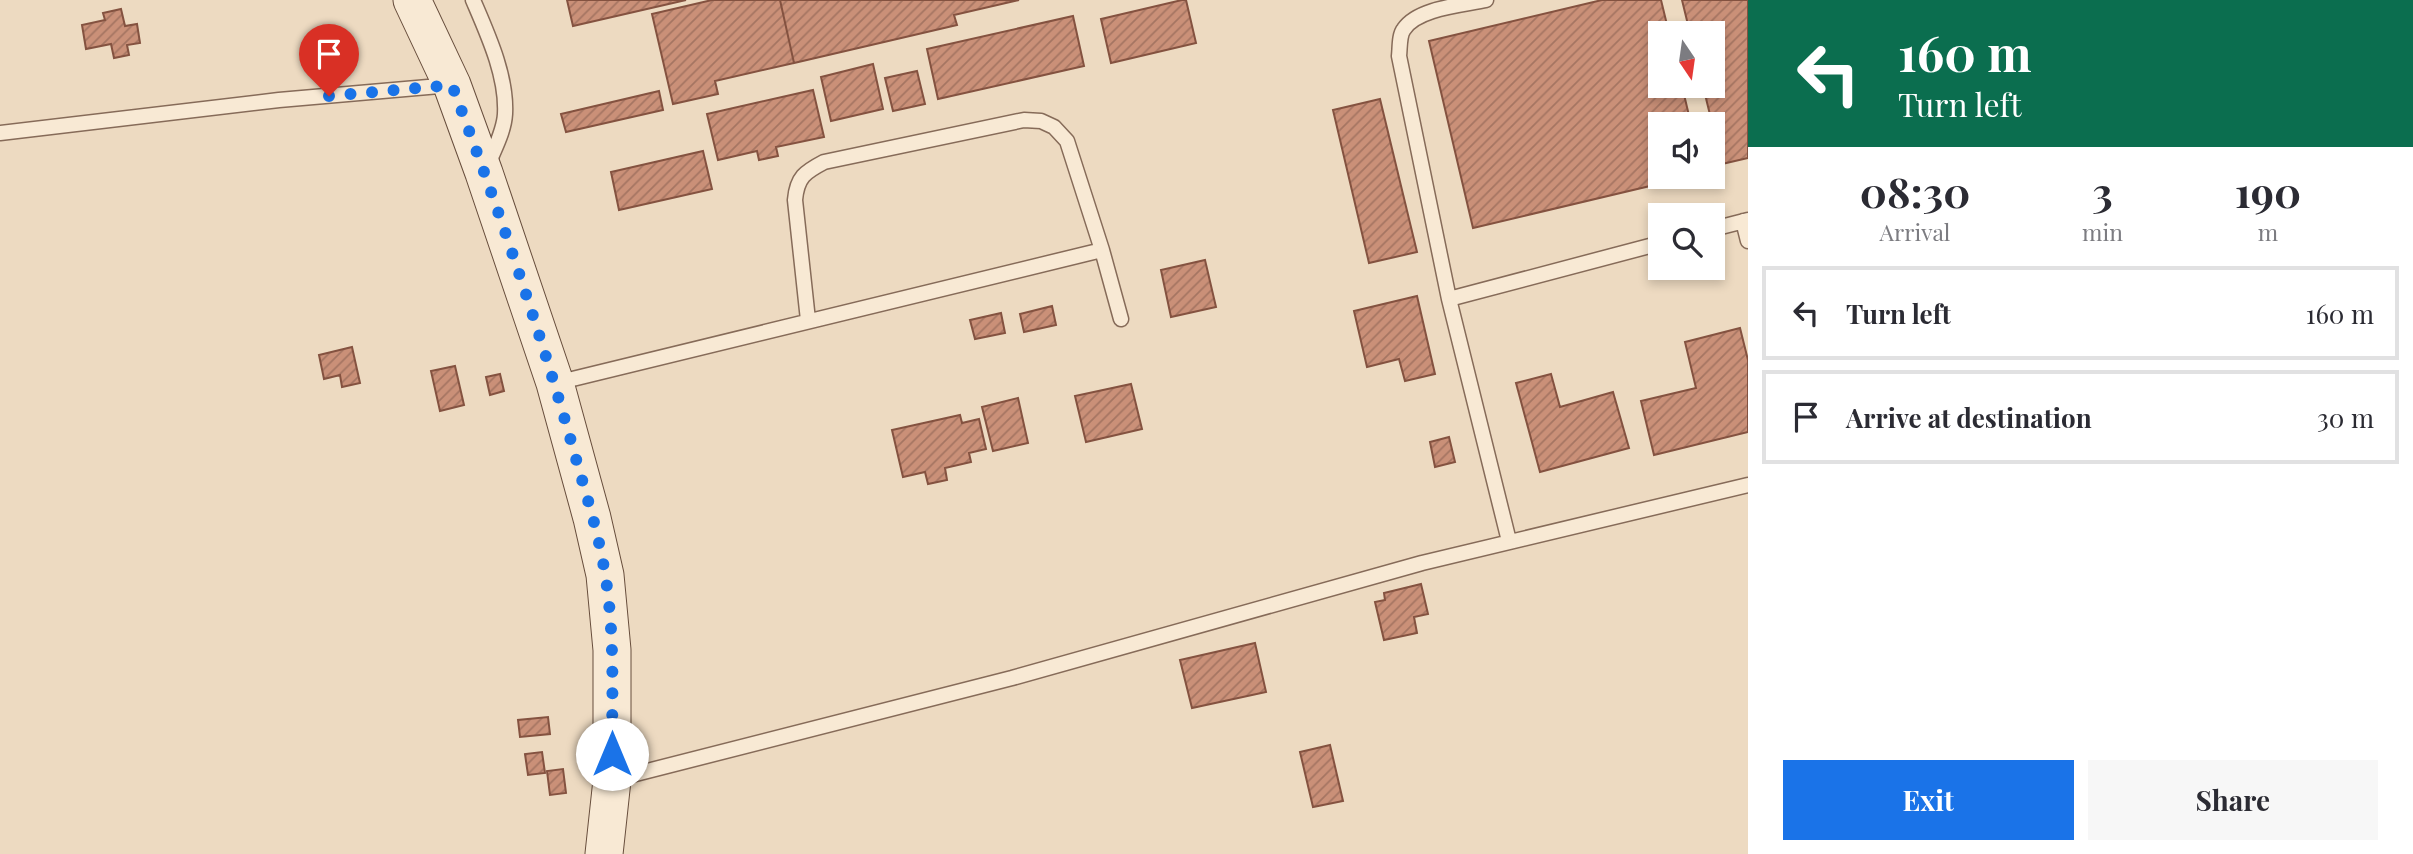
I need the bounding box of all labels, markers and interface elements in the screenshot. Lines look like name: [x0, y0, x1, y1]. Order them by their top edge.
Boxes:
text: 160 m: [1898, 19, 2032, 84]
north arrow: [1648, 21, 1726, 98]
map controls: [1648, 21, 1725, 280]
pin: [299, 24, 359, 96]
icon: left: [1783, 28, 1874, 119]
icon: arrive: [310, 35, 348, 73]
text: Turn left: [1898, 82, 2022, 125]
button: sound: [1648, 112, 1725, 189]
text: 08:30: [1860, 163, 1970, 219]
text: 3: [2092, 163, 2113, 219]
text: 190: [2235, 163, 2301, 219]
button: search: [1648, 203, 1725, 280]
text: Arrival: [1880, 216, 1950, 247]
text: min: [2082, 216, 2123, 247]
text: m: [2258, 216, 2278, 247]
icon: left: [1787, 294, 1825, 332]
text: Turn left: [1846, 296, 1951, 331]
text: 160 m: [2306, 296, 2374, 331]
icon: arrive: [1787, 398, 1825, 436]
text: Arrive at destination: [1846, 400, 2092, 435]
text: 30 m: [2317, 400, 2374, 435]
position arrow: [575, 717, 649, 791]
button: Exit: [1783, 760, 2074, 840]
button: Share: [2088, 760, 2378, 840]

